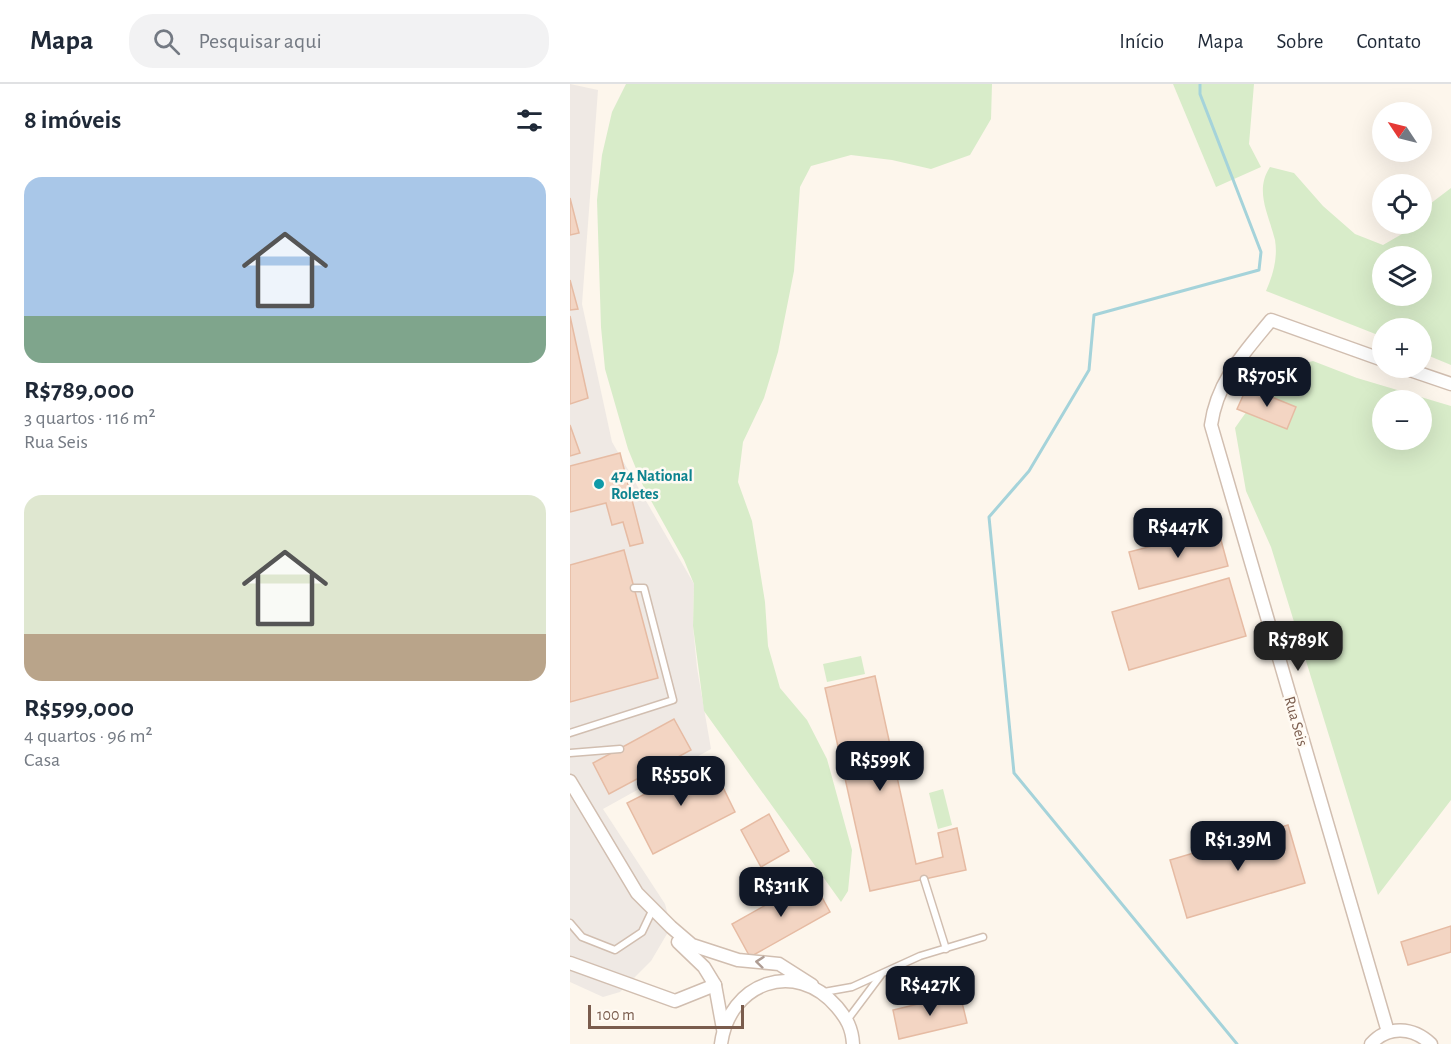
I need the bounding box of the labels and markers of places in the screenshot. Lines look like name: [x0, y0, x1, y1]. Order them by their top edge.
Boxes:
pin: R$705K: [1218, 357, 1316, 408]
place label: 474 National Roletes: [611, 468, 693, 502]
marker: 474 National Roletes: [592, 477, 606, 491]
pin: R$447K: [1129, 508, 1227, 559]
pin: R$789K: [1249, 621, 1347, 672]
pin: R$599K: [831, 741, 929, 792]
pin: R$550K: [632, 756, 730, 807]
pin: R$1.39M: [1183, 821, 1293, 872]
pin: R$311K: [732, 867, 830, 918]
pin: R$427K: [881, 966, 979, 1017]

